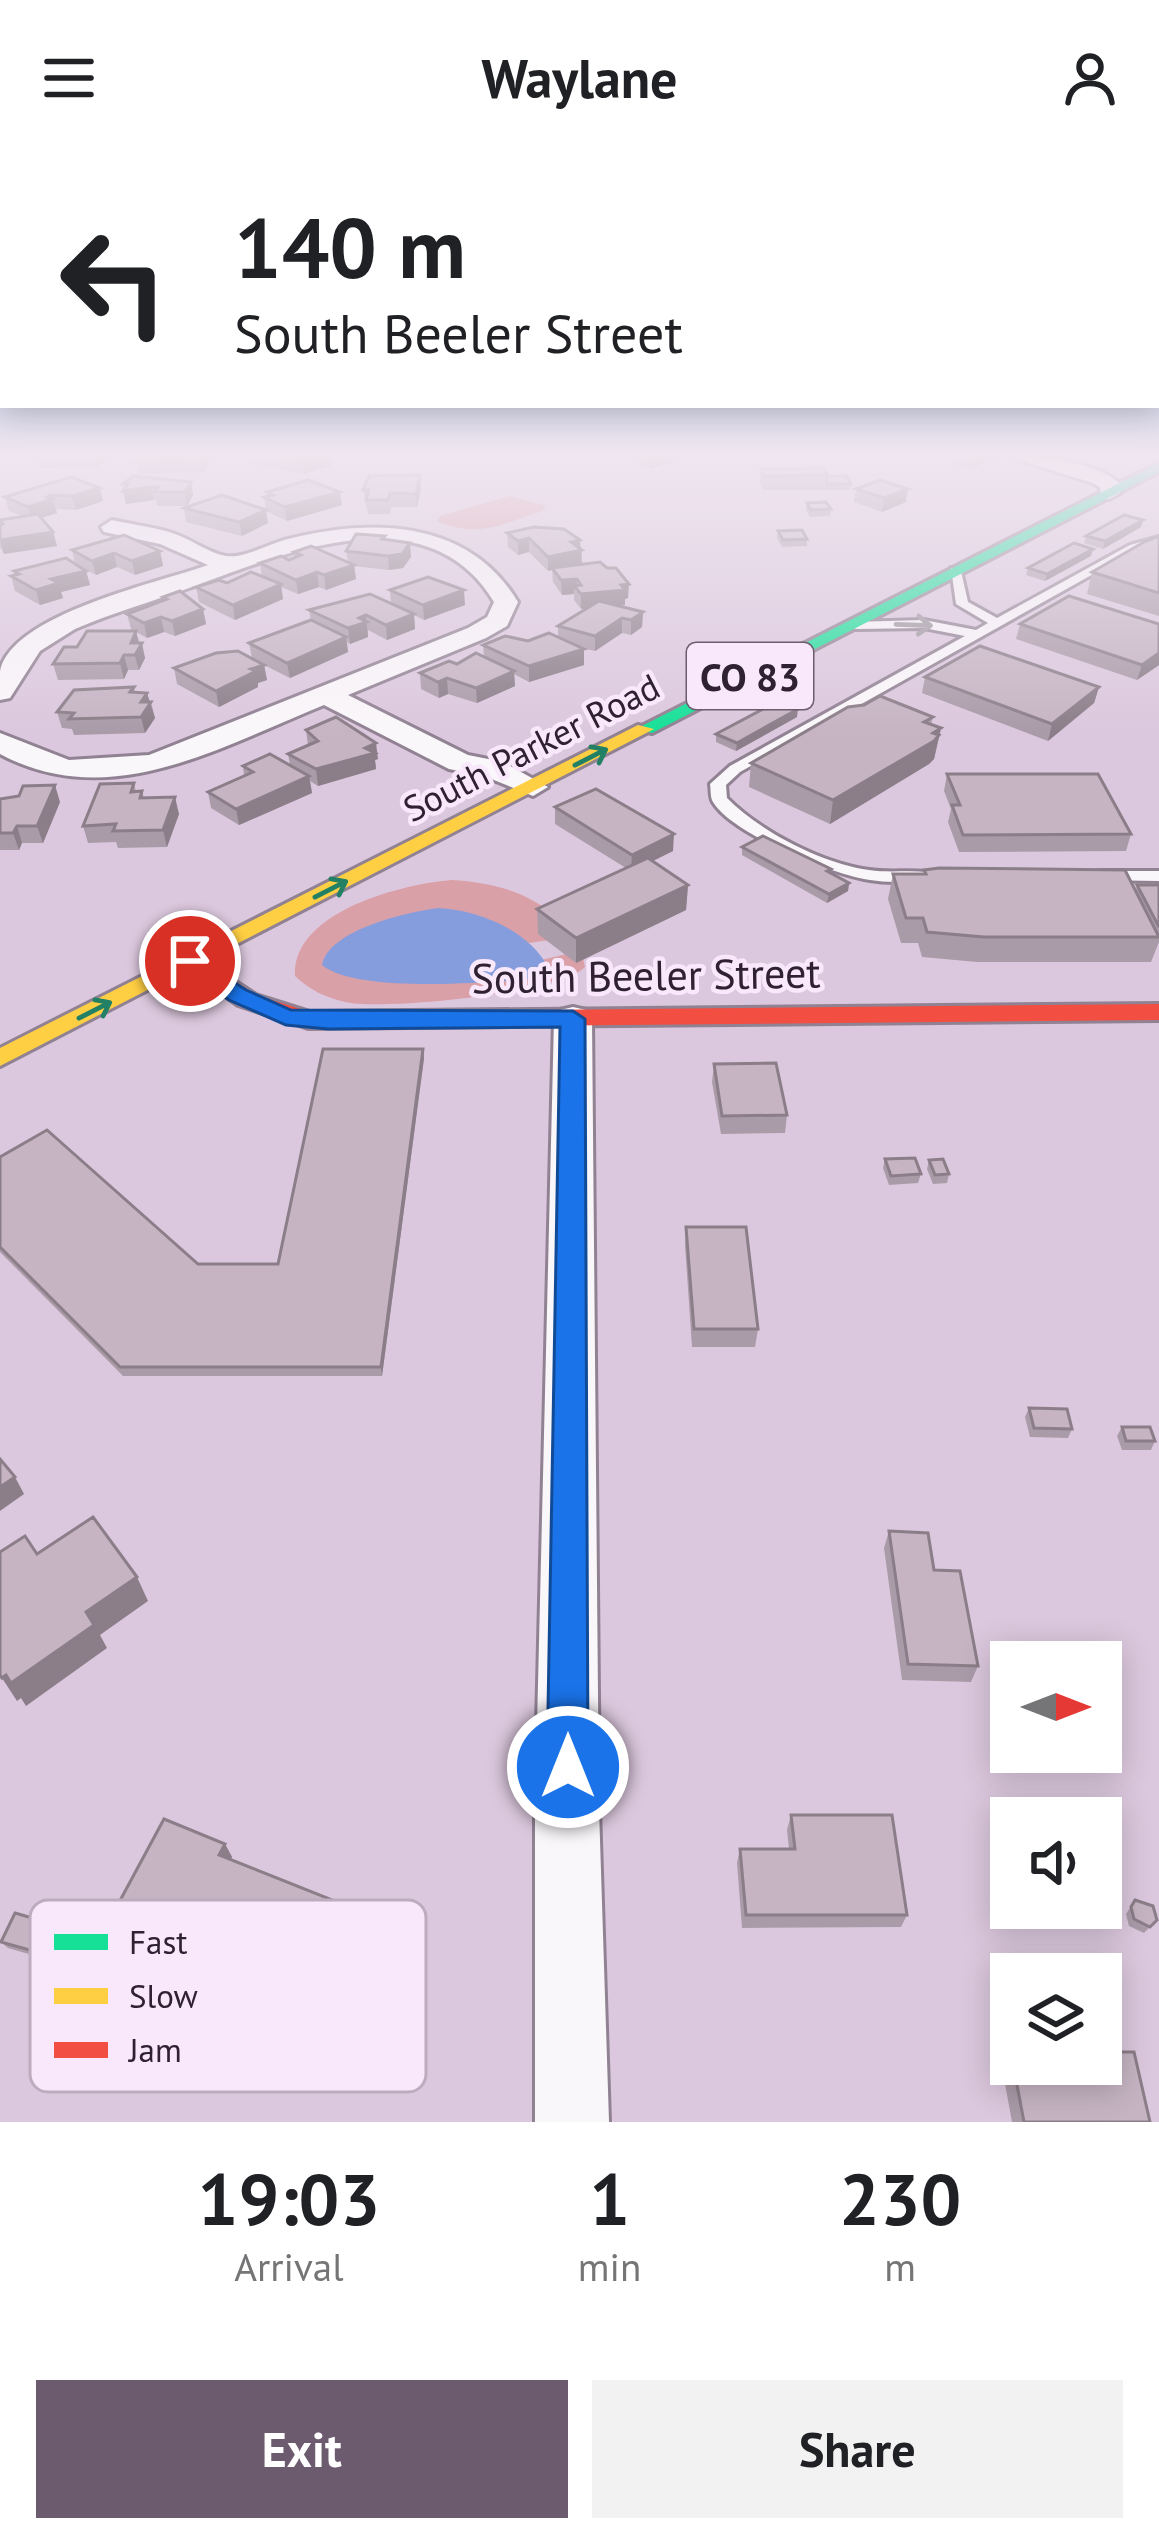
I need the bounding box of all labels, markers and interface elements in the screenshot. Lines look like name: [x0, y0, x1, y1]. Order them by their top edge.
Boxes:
text: Waylane: [481, 43, 678, 113]
icon: menu: [36, 45, 102, 111]
icon: person: [1057, 45, 1123, 111]
text: 140 m: [234, 192, 466, 301]
icon: left: [36, 204, 192, 360]
text: South Beeler Street: [234, 298, 683, 368]
one-way arrow: [894, 614, 933, 637]
road number: CO 83: [687, 643, 813, 709]
street label: South Parker Road: [395, 662, 667, 832]
one-way arrow: [573, 745, 608, 768]
one-way arrow: [313, 877, 348, 900]
pin: [139, 910, 241, 1012]
icon: arrive: [157, 928, 223, 994]
street label: South Beeler Street: [471, 944, 821, 1006]
one-way arrow: [76, 997, 112, 1020]
north arrow: [990, 1641, 1122, 1773]
map controls: [990, 1641, 1122, 2085]
position arrow: [505, 1704, 631, 1830]
button: sound: [990, 1797, 1122, 1929]
legend: [30, 1900, 426, 2092]
text: Fast: [129, 1920, 188, 1963]
button: layers: [990, 1953, 1122, 2085]
text: Slow: [129, 1974, 198, 2017]
text: Jam: [127, 2028, 182, 2071]
text: 19:03: [198, 2152, 380, 2245]
text: 1: [589, 2152, 630, 2245]
text: 230: [839, 2152, 961, 2245]
text: Arrival: [234, 2241, 344, 2292]
text: min: [578, 2241, 641, 2292]
text: m: [884, 2241, 916, 2292]
button: Exit: [36, 2380, 568, 2518]
button: Share: [592, 2380, 1123, 2518]

